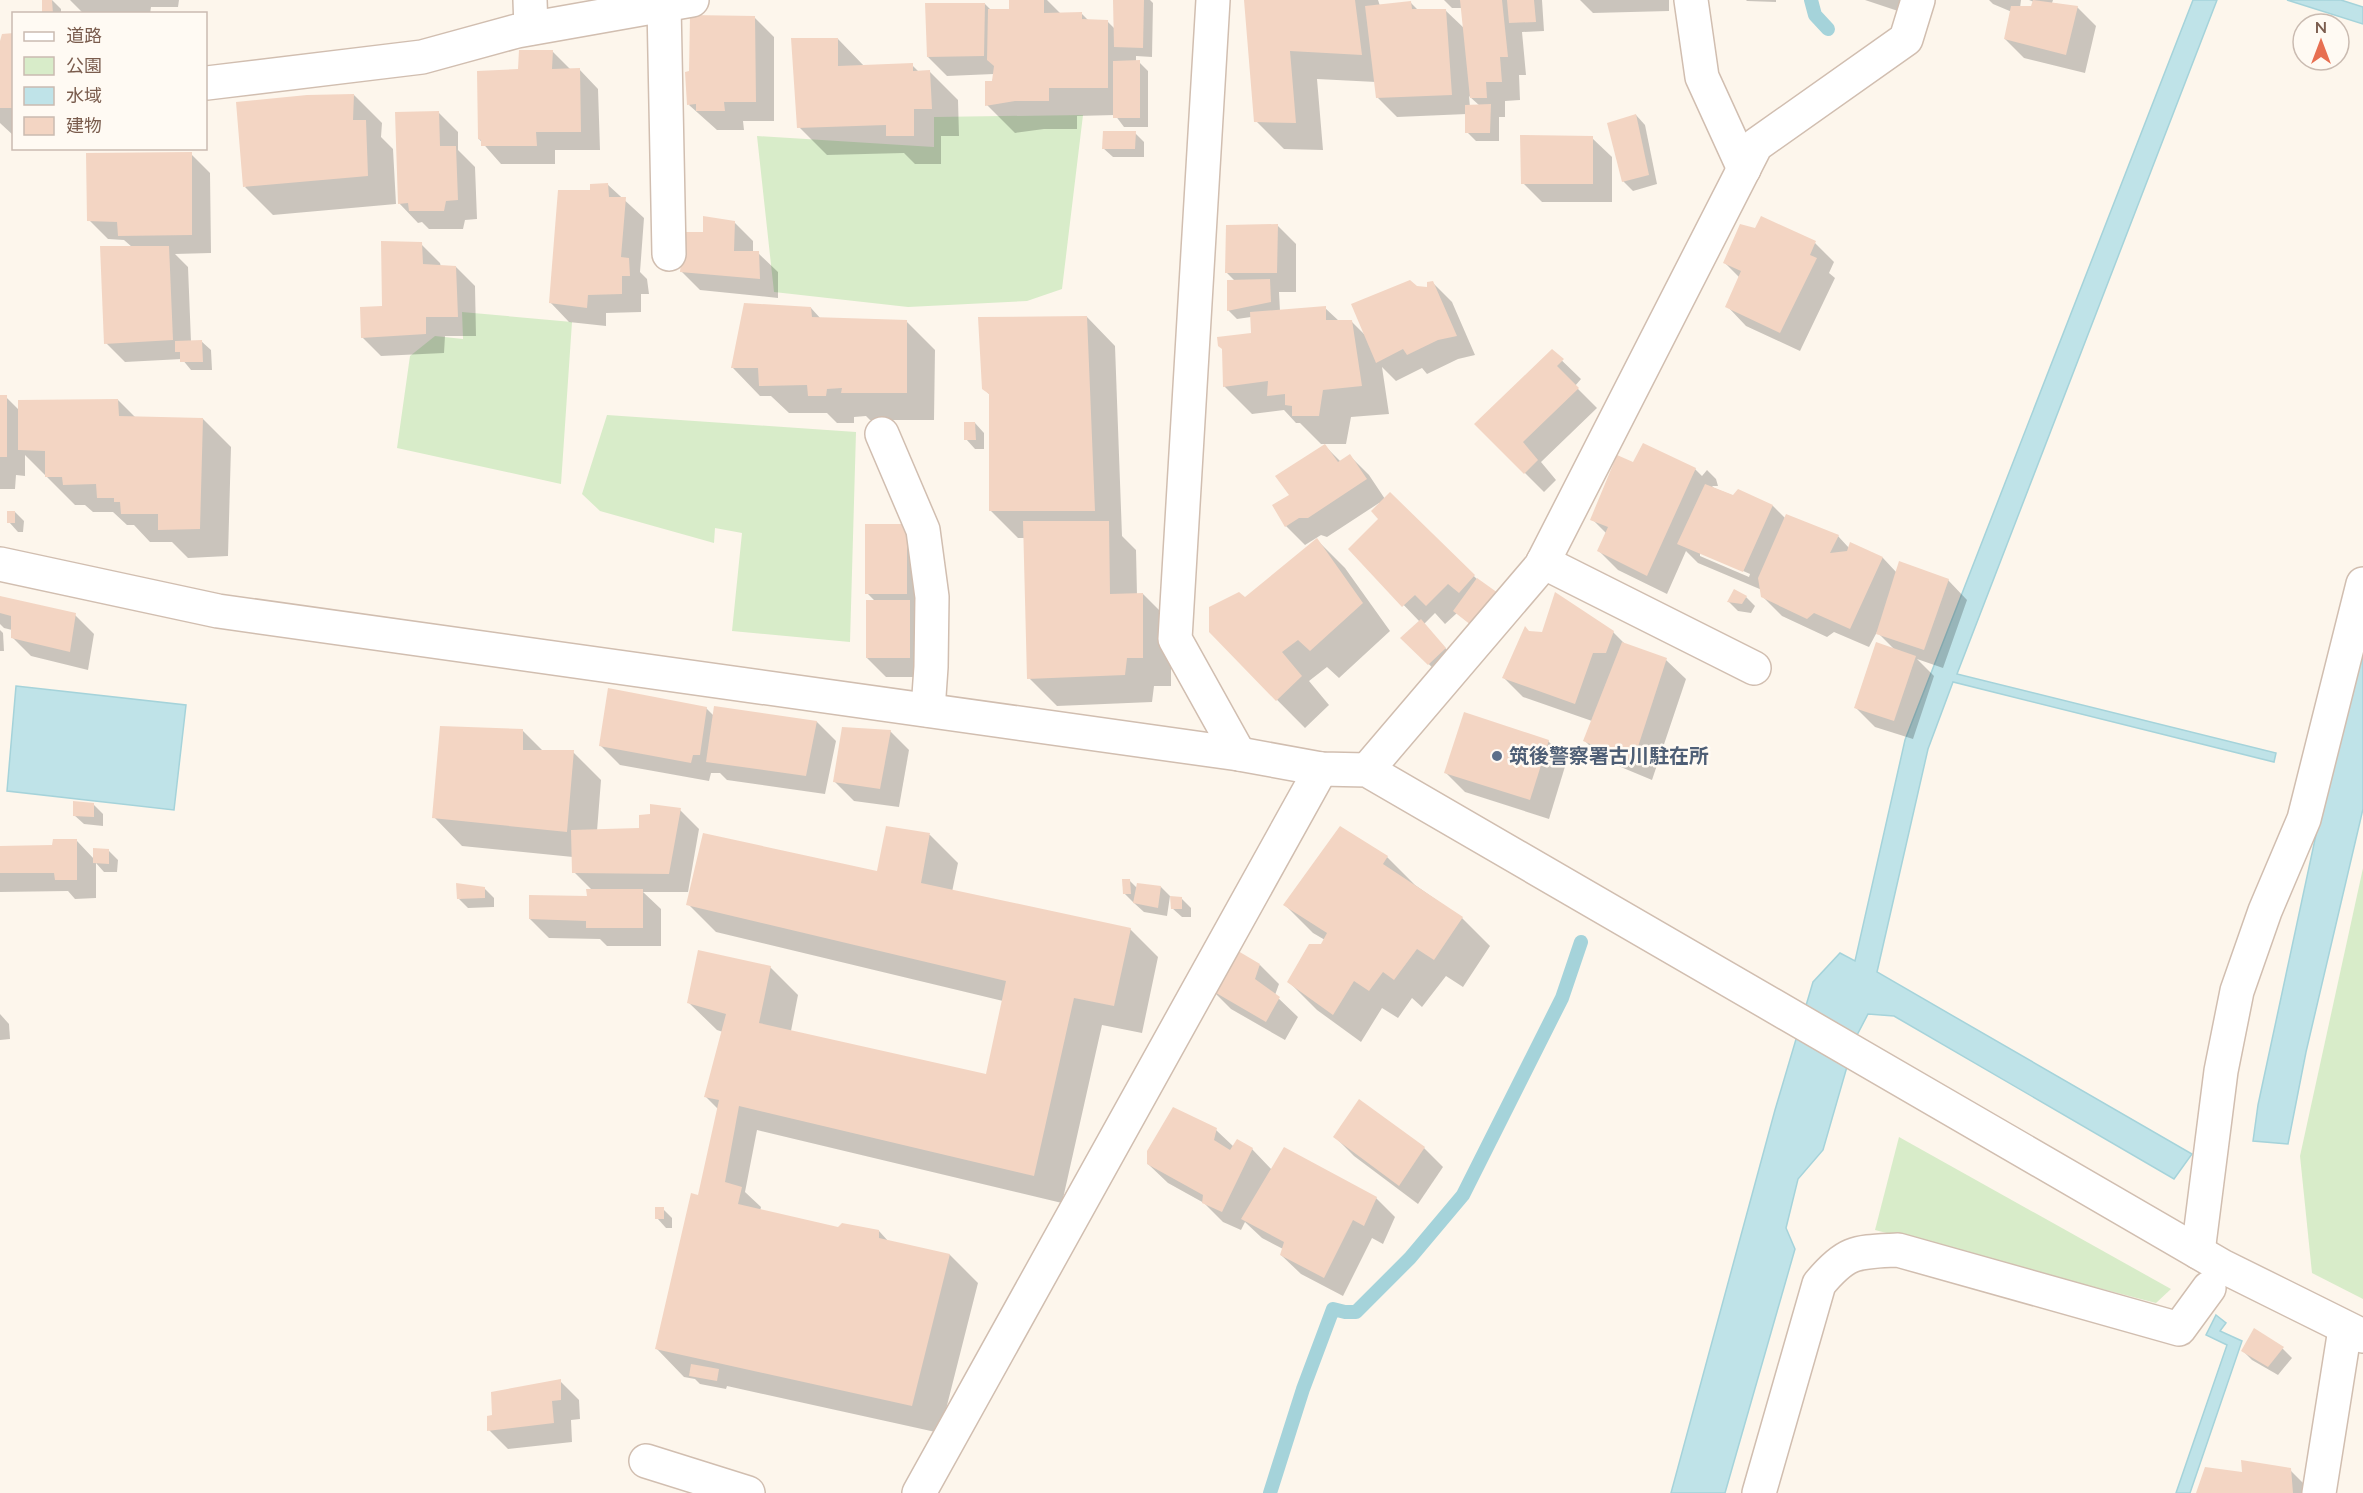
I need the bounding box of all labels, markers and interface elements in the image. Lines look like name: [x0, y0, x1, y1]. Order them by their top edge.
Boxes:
legend: [12, 12, 207, 150]
north arrow: [2291, 12, 2351, 72]
text: N: [2315, 17, 2327, 36]
text: 道路: [66, 24, 102, 46]
text: 公園: [66, 54, 102, 76]
text: 水域: [66, 84, 102, 106]
text: 建物: [66, 114, 102, 136]
place label: 筑後警察署古川駐在所: [1509, 743, 1709, 767]
marker: 筑後警察署古川駐在所: [1490, 749, 1504, 763]

